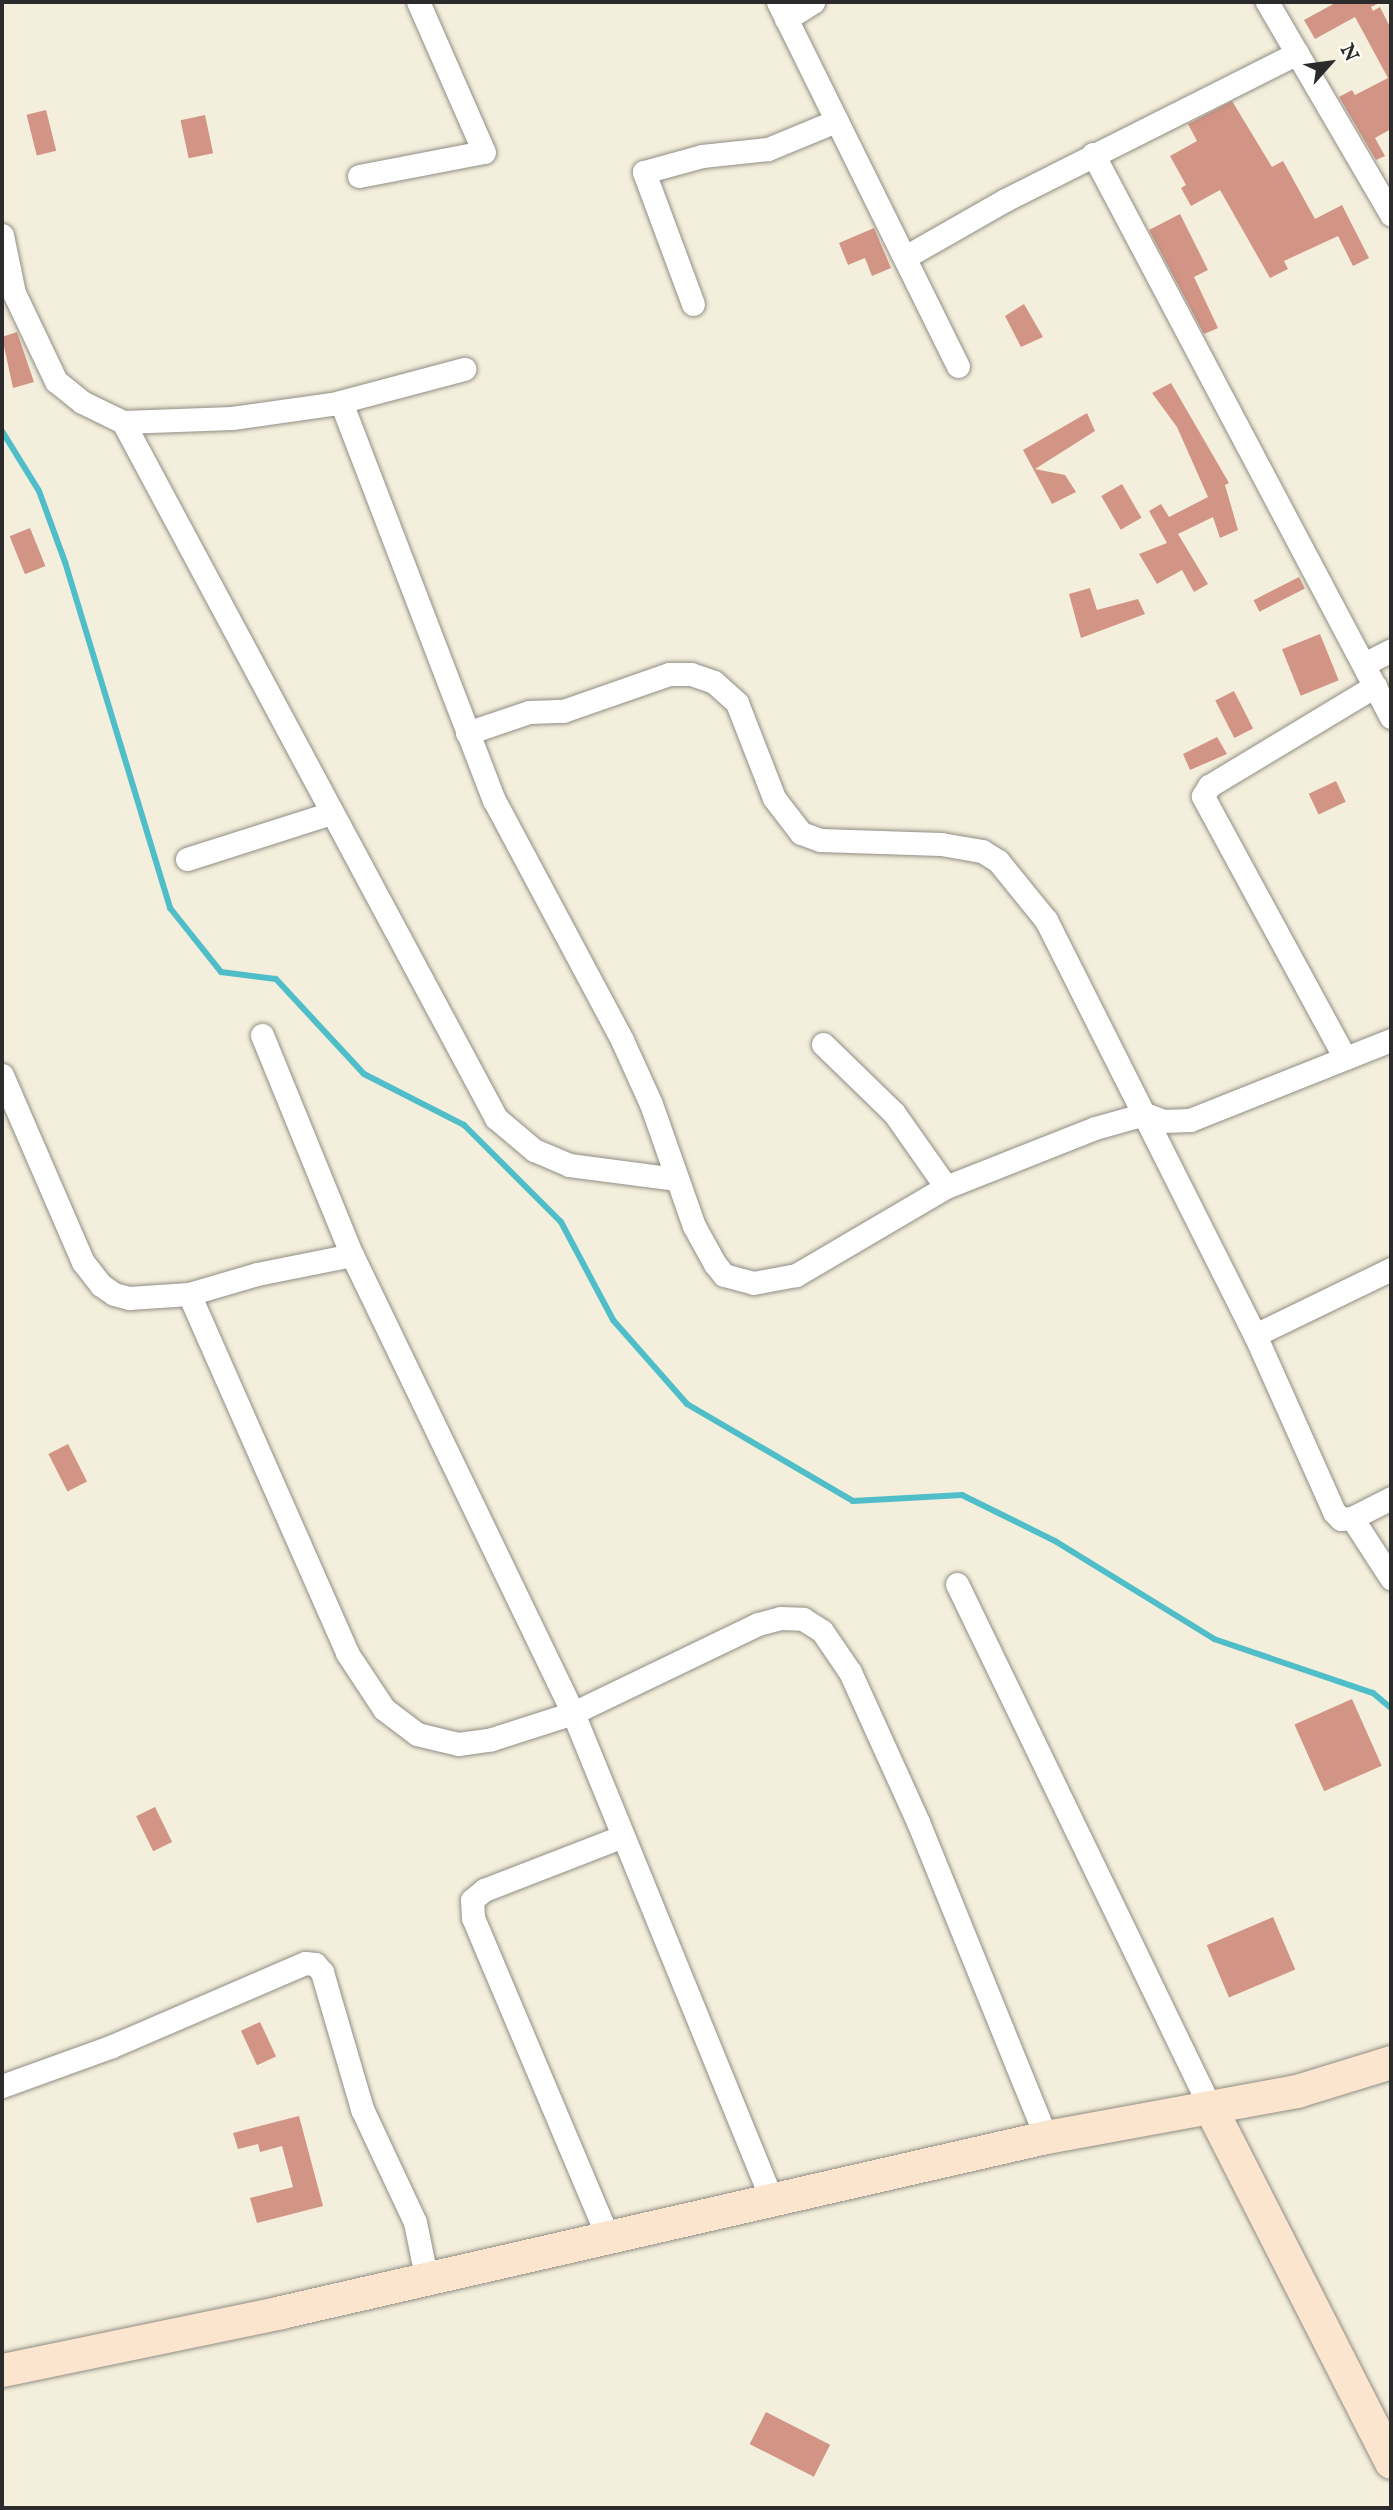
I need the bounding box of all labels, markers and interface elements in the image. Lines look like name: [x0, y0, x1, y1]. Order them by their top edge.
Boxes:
north arrow: [1295, 28, 1365, 98]
text: N: [1334, 40, 1363, 66]

